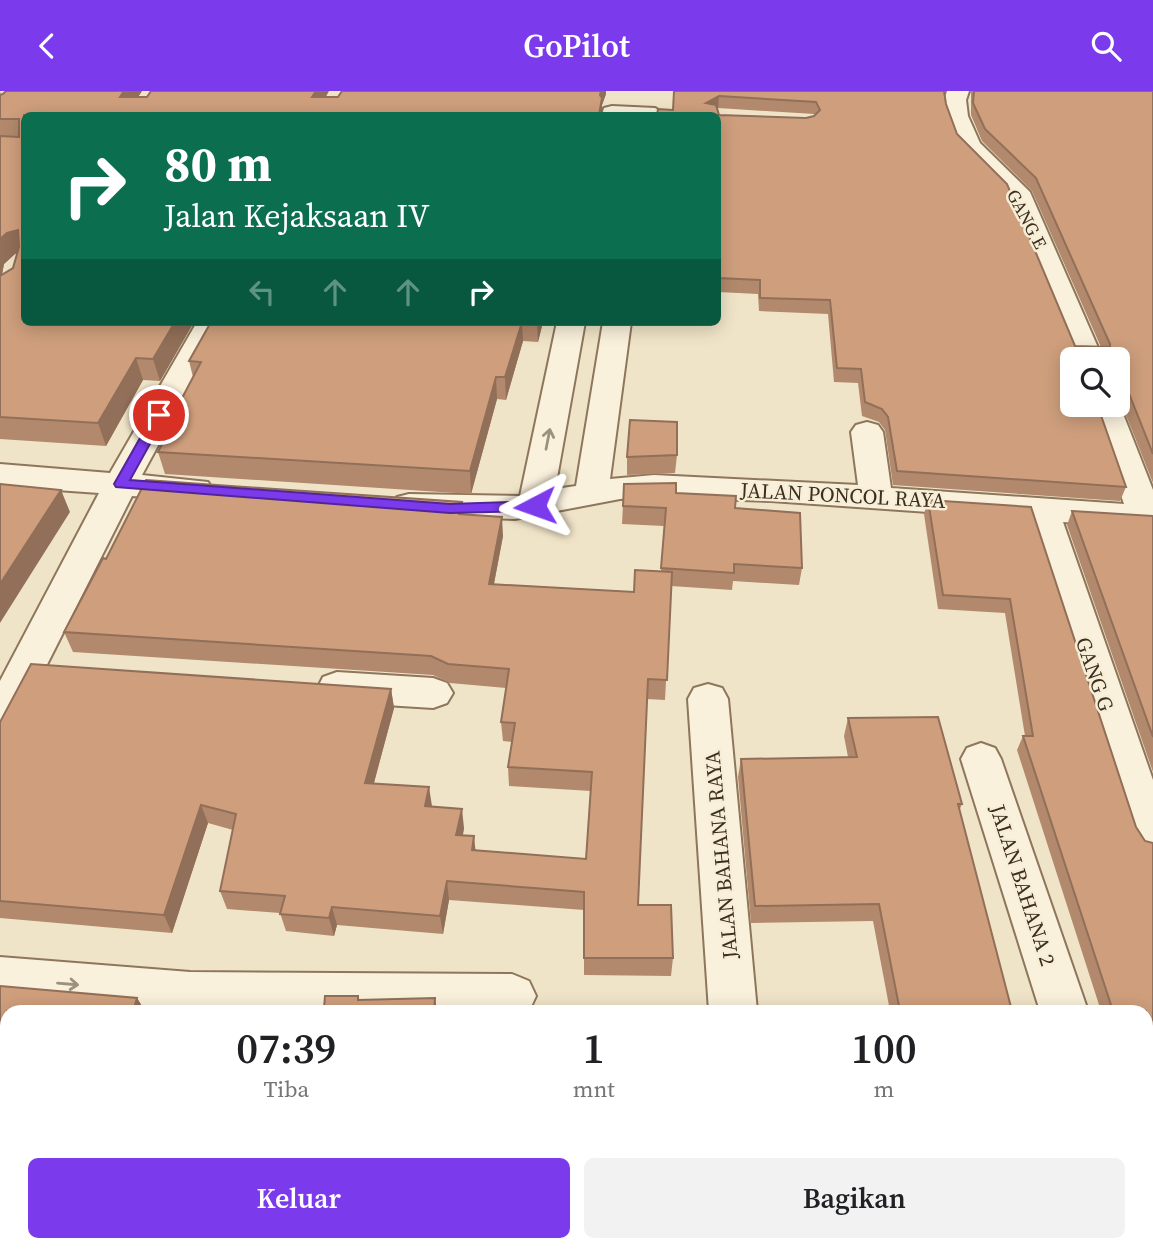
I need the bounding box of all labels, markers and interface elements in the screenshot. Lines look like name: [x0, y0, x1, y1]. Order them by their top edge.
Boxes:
text: GoPilot: [523, 24, 630, 68]
icon: back: [28, 27, 66, 65]
icon: search: [1087, 27, 1125, 65]
text: 80 m: [164, 130, 272, 197]
icon: right: [49, 140, 140, 231]
street label: GANG E: [1001, 185, 1053, 253]
text: Jalan Kejaksaan IV: [164, 194, 430, 238]
icon: left: [243, 273, 281, 311]
icon: ahead: [316, 273, 354, 311]
icon: ahead: [389, 273, 427, 311]
icon: right: [462, 273, 500, 311]
map controls: [1060, 347, 1130, 417]
button: search: [1060, 347, 1130, 417]
pin: [129, 385, 189, 445]
icon: arrive: [140, 396, 178, 434]
one-way arrow: [541, 428, 555, 451]
position arrow: [498, 469, 572, 543]
street label: JALAN PONCOL RAYA: [739, 475, 946, 515]
street label: GANG G: [1069, 633, 1121, 715]
street label: JALAN BAHANA RAYA: [697, 750, 745, 961]
street label: JALAN BAHANA 2: [983, 800, 1063, 969]
one-way arrow: [56, 978, 79, 991]
text: 07:39: [236, 1019, 336, 1077]
text: 1: [583, 1019, 605, 1077]
text: 100: [851, 1019, 917, 1077]
text: Tiba: [263, 1073, 309, 1105]
text: mnt: [573, 1073, 615, 1105]
text: m: [873, 1073, 894, 1105]
button: Keluar: [28, 1158, 570, 1238]
button: Bagikan: [584, 1158, 1125, 1238]

